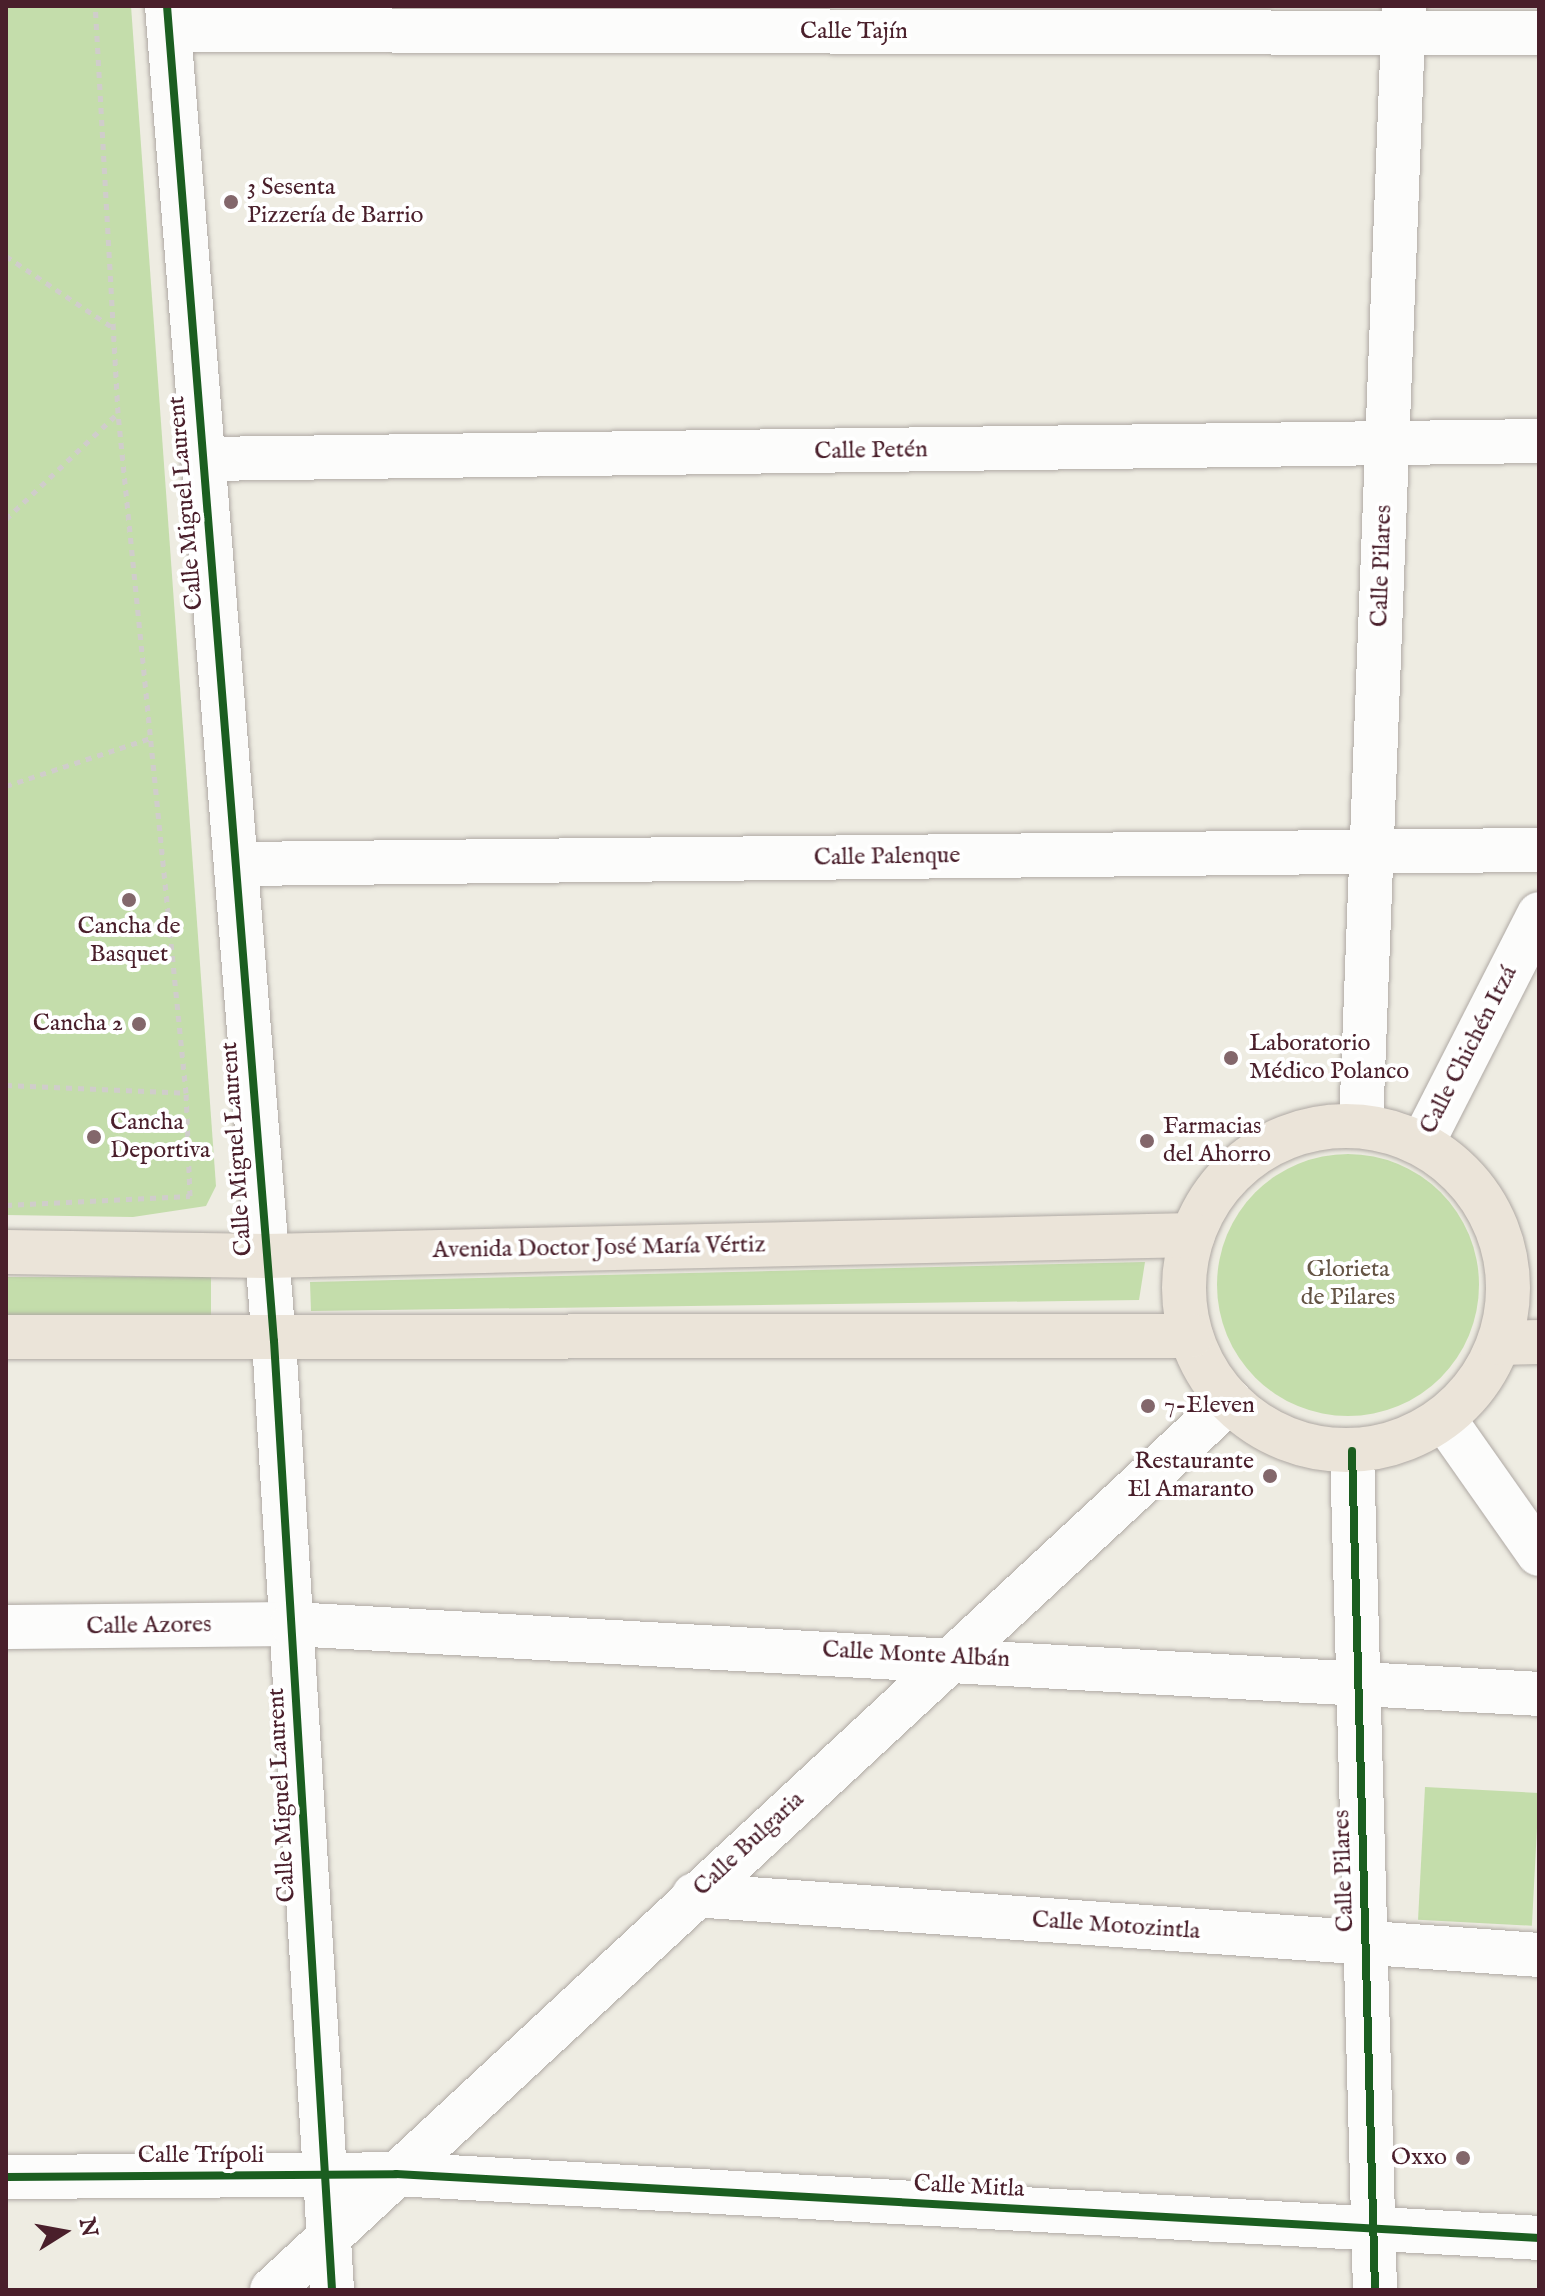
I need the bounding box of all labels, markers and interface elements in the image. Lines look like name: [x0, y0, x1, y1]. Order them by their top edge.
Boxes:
street label: Calle Tajín: [800, 18, 908, 46]
place label: 3 Sesenta Pizzería de Barrio: [247, 174, 424, 230]
marker: 3 Sesenta Pizzería de Barrio: [222, 193, 240, 211]
street label: Calle Miguel Laurent: [162, 395, 210, 611]
street label: Calle Petén: [814, 436, 928, 466]
street label: Calle Pilares: [1365, 504, 1399, 628]
street label: Calle Palenque: [814, 841, 960, 873]
marker: Cancha de Basquet: [120, 891, 138, 909]
place label: Cancha de Basquet: [78, 913, 180, 969]
street label: Calle Chichén Itzá: [1414, 961, 1524, 1139]
place label: Cancha 2: [33, 1010, 123, 1038]
marker: Cancha 2: [130, 1015, 148, 1033]
place label: Laboratorio Médico Polanco: [1249, 1030, 1409, 1086]
street label: Calle Miguel Laurent: [215, 1041, 259, 1257]
marker: Laboratorio Médico Polanco: [1220, 1047, 1242, 1069]
place label: Cancha Deportiva: [110, 1109, 210, 1165]
place label: Farmacias del Ahorro: [1163, 1113, 1271, 1169]
marker: Cancha Deportiva: [85, 1128, 103, 1146]
marker: Farmacias del Ahorro: [1138, 1132, 1156, 1150]
street label: Avenida Doctor José María Vértiz: [432, 1231, 766, 1265]
park label: Glorieta de Pilares: [1301, 1256, 1395, 1312]
place label: 7-Eleven: [1164, 1392, 1255, 1420]
marker: 7-Eleven: [1139, 1397, 1157, 1415]
place label: Restaurante El Amaranto: [1127, 1448, 1254, 1504]
marker: Restaurante El Amaranto: [1261, 1467, 1279, 1485]
street label: Calle Azores: [86, 1611, 212, 1641]
street label: Calle Monte Albán: [821, 1636, 1011, 1674]
street label: Calle Miguel Laurent: [262, 1687, 302, 1903]
street label: Calle Bulgaria: [688, 1785, 810, 1903]
street label: Calle Pilares: [1327, 1809, 1361, 1933]
street label: Calle Motozintla: [1031, 1906, 1201, 1946]
street label: Calle Trípoli: [138, 2142, 264, 2170]
place label: Oxxo: [1391, 2144, 1447, 2172]
marker: Oxxo: [1454, 2149, 1472, 2167]
street label: Calle Mitla: [913, 2170, 1025, 2204]
north arrow: [24, 2192, 104, 2272]
text: N: [72, 2215, 103, 2239]

